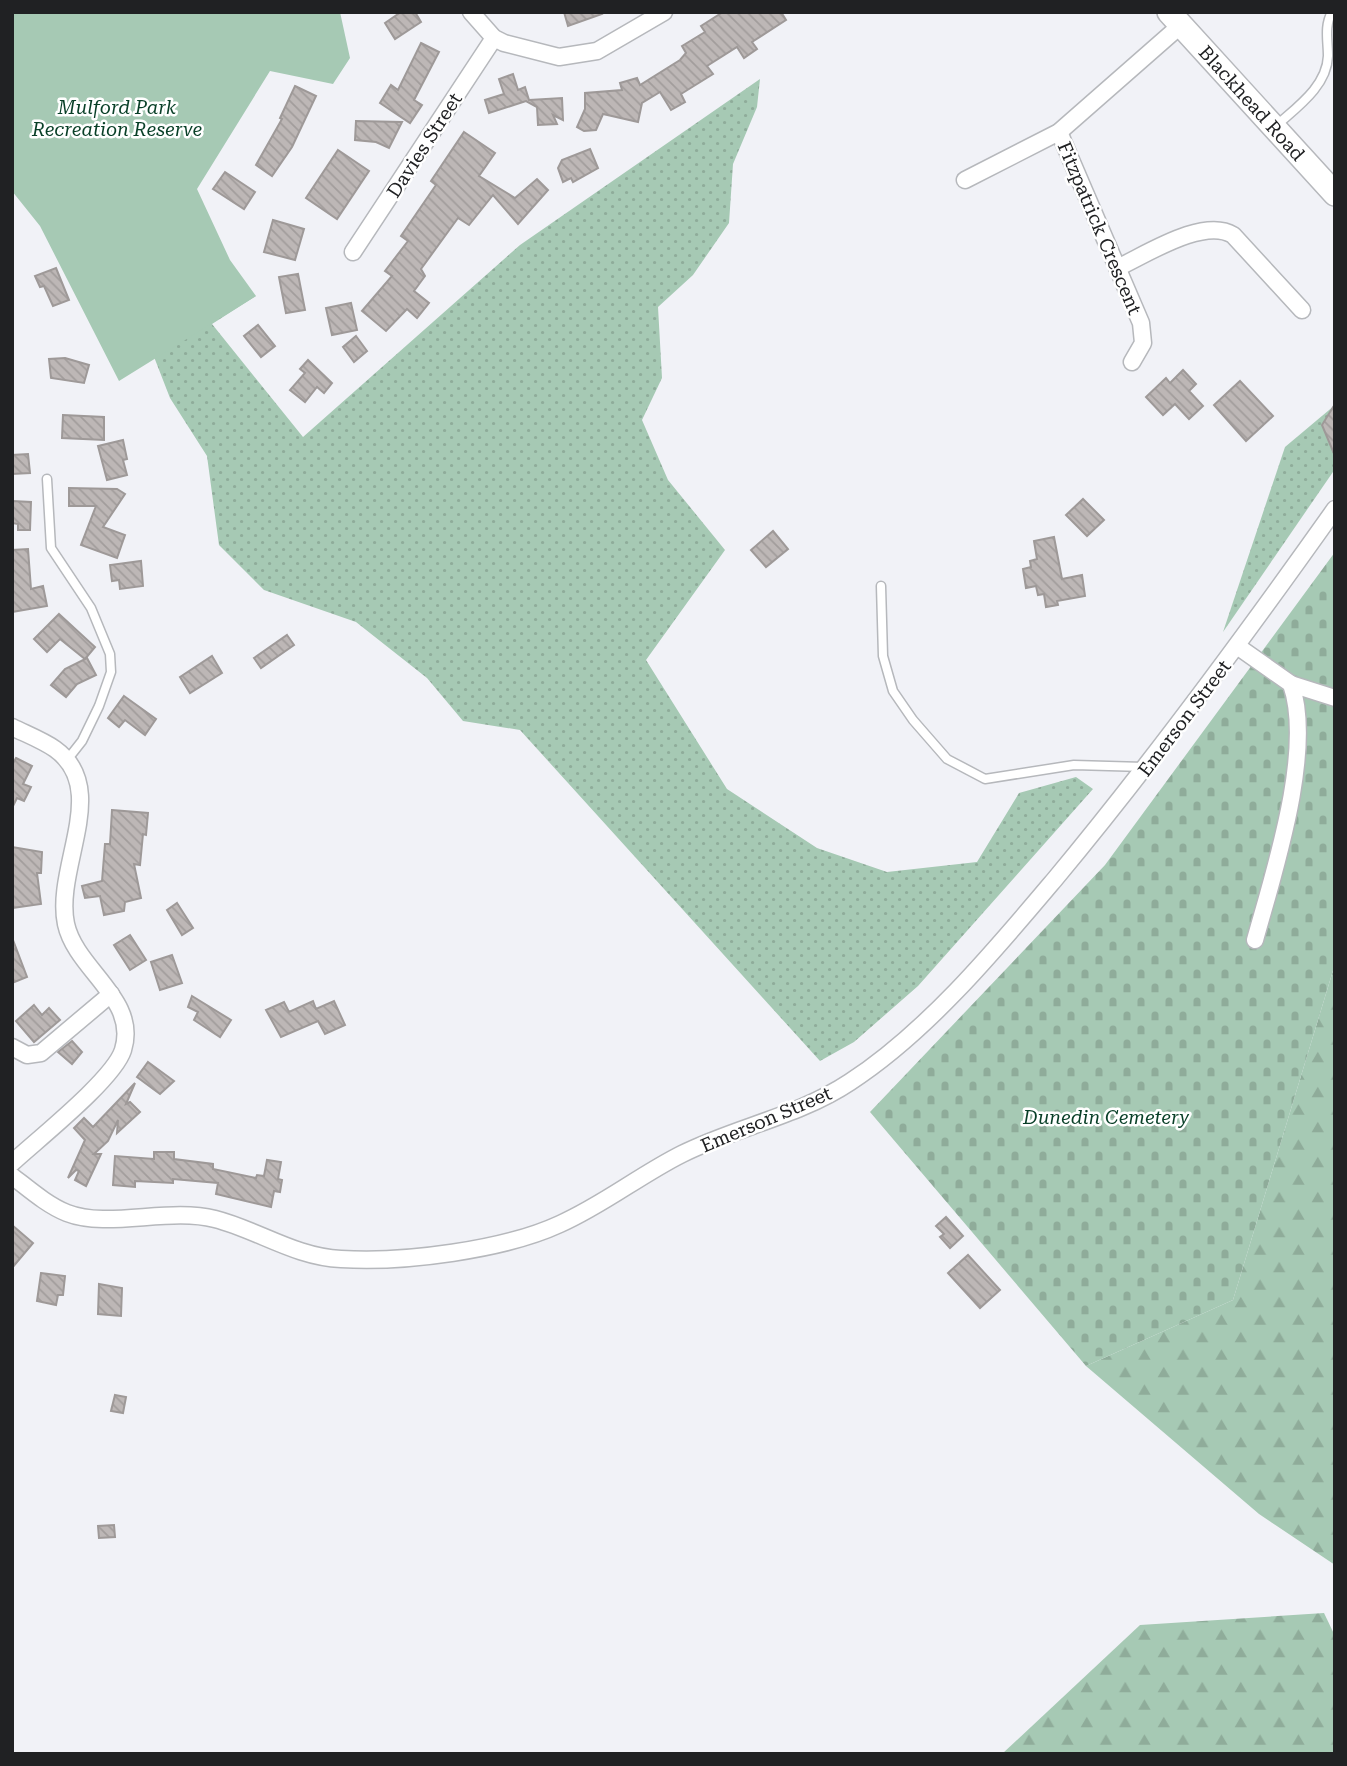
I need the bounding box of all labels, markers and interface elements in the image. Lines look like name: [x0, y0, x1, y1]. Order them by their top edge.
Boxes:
street label: Blackhead Road: [1194, 41, 1309, 166]
street label: Davies Street: [382, 89, 467, 202]
park label: Mulford Park Recreation Reserve: [31, 96, 202, 141]
street label: Fitzpatrick Crescent: [1053, 138, 1146, 318]
street label: Emerson Street: [1133, 656, 1236, 781]
street label: Emerson Street: [697, 1082, 835, 1157]
park label: Dunedin Cemetery: [1022, 1106, 1189, 1129]

